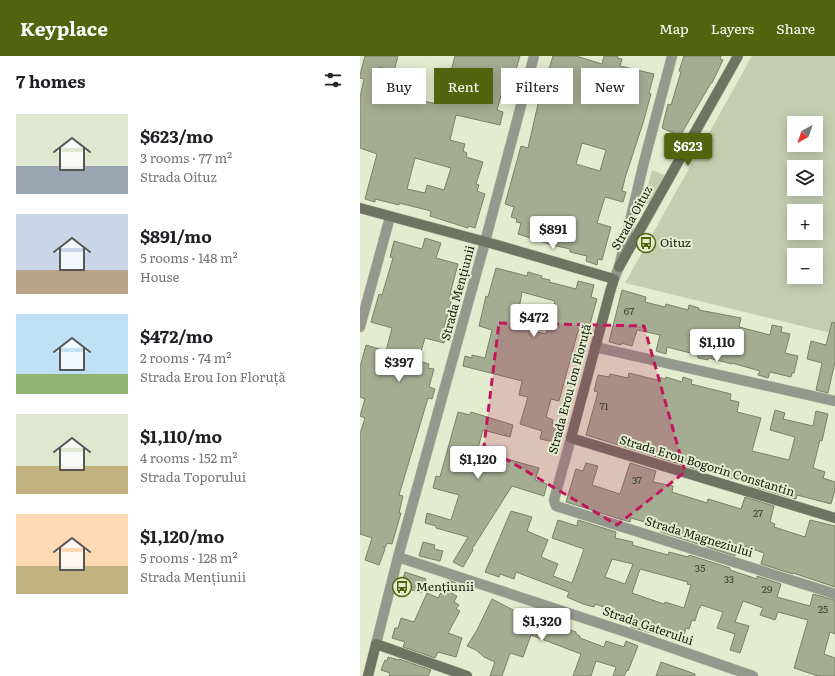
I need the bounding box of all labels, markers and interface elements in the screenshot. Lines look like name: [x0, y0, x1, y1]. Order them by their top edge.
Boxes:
text: Keyplace: [20, 14, 108, 42]
text: Map: [659, 18, 689, 38]
text: Layers: [711, 18, 754, 38]
text: Share: [776, 18, 815, 38]
text: 7 homes: [16, 68, 86, 93]
chip: Buy: [372, 68, 426, 104]
chip: Rent: [434, 68, 493, 104]
chip: Filters: [501, 68, 573, 104]
chip: New: [581, 68, 639, 104]
icon: filters: [322, 69, 344, 91]
north arrow: [787, 116, 823, 152]
map controls: [787, 116, 823, 284]
text: $623/mo: [140, 123, 213, 148]
icon: home: [48, 130, 96, 178]
pin: $623: [664, 133, 712, 167]
text: $623: [673, 136, 703, 155]
text: 3 rooms · 77 m²: [140, 148, 232, 167]
button: layers: [787, 160, 823, 196]
text: Strada Oituz: [140, 167, 217, 186]
street label: Strada Oituz: [606, 182, 656, 253]
button: +: [787, 204, 823, 240]
pin: $891: [529, 216, 577, 250]
text: $891: [539, 219, 567, 238]
text: $891/mo: [140, 223, 212, 248]
icon: home: [48, 230, 96, 278]
bus stop icon: Oituz: [635, 232, 657, 254]
place label: Oituz: [660, 233, 691, 251]
street label: Strada Mențiunii: [436, 243, 478, 342]
text: 5 rooms · 148 m²: [140, 248, 238, 267]
button: −: [787, 248, 823, 284]
text: House: [140, 267, 179, 286]
house number: 67: [624, 303, 634, 318]
pin: $472: [510, 304, 558, 338]
text: $472: [519, 307, 549, 326]
street label: Strada Erou Ion Floruță: [543, 321, 595, 456]
text: $472/mo: [140, 323, 213, 348]
pin: $1,110: [684, 329, 750, 363]
icon: home: [48, 330, 96, 378]
text: $1,110: [699, 332, 735, 351]
text: 2 rooms · 74 m²: [140, 348, 231, 367]
pin: $397: [375, 349, 423, 383]
text: $397: [384, 352, 414, 371]
text: Strada Erou Ion Floruță: [140, 367, 285, 386]
house number: 71: [599, 398, 609, 413]
text: $1,110/mo: [140, 423, 222, 448]
icon: home: [48, 430, 96, 478]
street label: Strada Erou Bogorin Constantin: [617, 430, 797, 500]
pin: $1,120: [445, 446, 511, 480]
text: 4 rooms · 152 m²: [140, 448, 238, 467]
text: $1,120: [459, 449, 497, 468]
text: Strada Toporului: [140, 467, 246, 486]
house number: 37: [632, 472, 642, 487]
house number: 27: [753, 505, 763, 520]
street label: Strada Magneziului: [643, 511, 755, 561]
text: $1,120/mo: [140, 523, 224, 548]
icon: home: [48, 530, 96, 578]
text: 5 rooms · 128 m²: [140, 548, 238, 567]
house number: 35: [695, 560, 705, 575]
text: Strada Mențiunii: [140, 567, 246, 586]
house number: 33: [724, 571, 734, 586]
bus stop icon: Mențiunii: [391, 576, 413, 598]
place label: Mențiunii: [416, 577, 474, 595]
house number: 29: [762, 581, 772, 596]
street label: Strada Gaterului: [601, 601, 696, 649]
house number: 25: [818, 601, 828, 616]
pin: $1,320: [509, 608, 575, 642]
text: $1,320: [522, 611, 562, 630]

